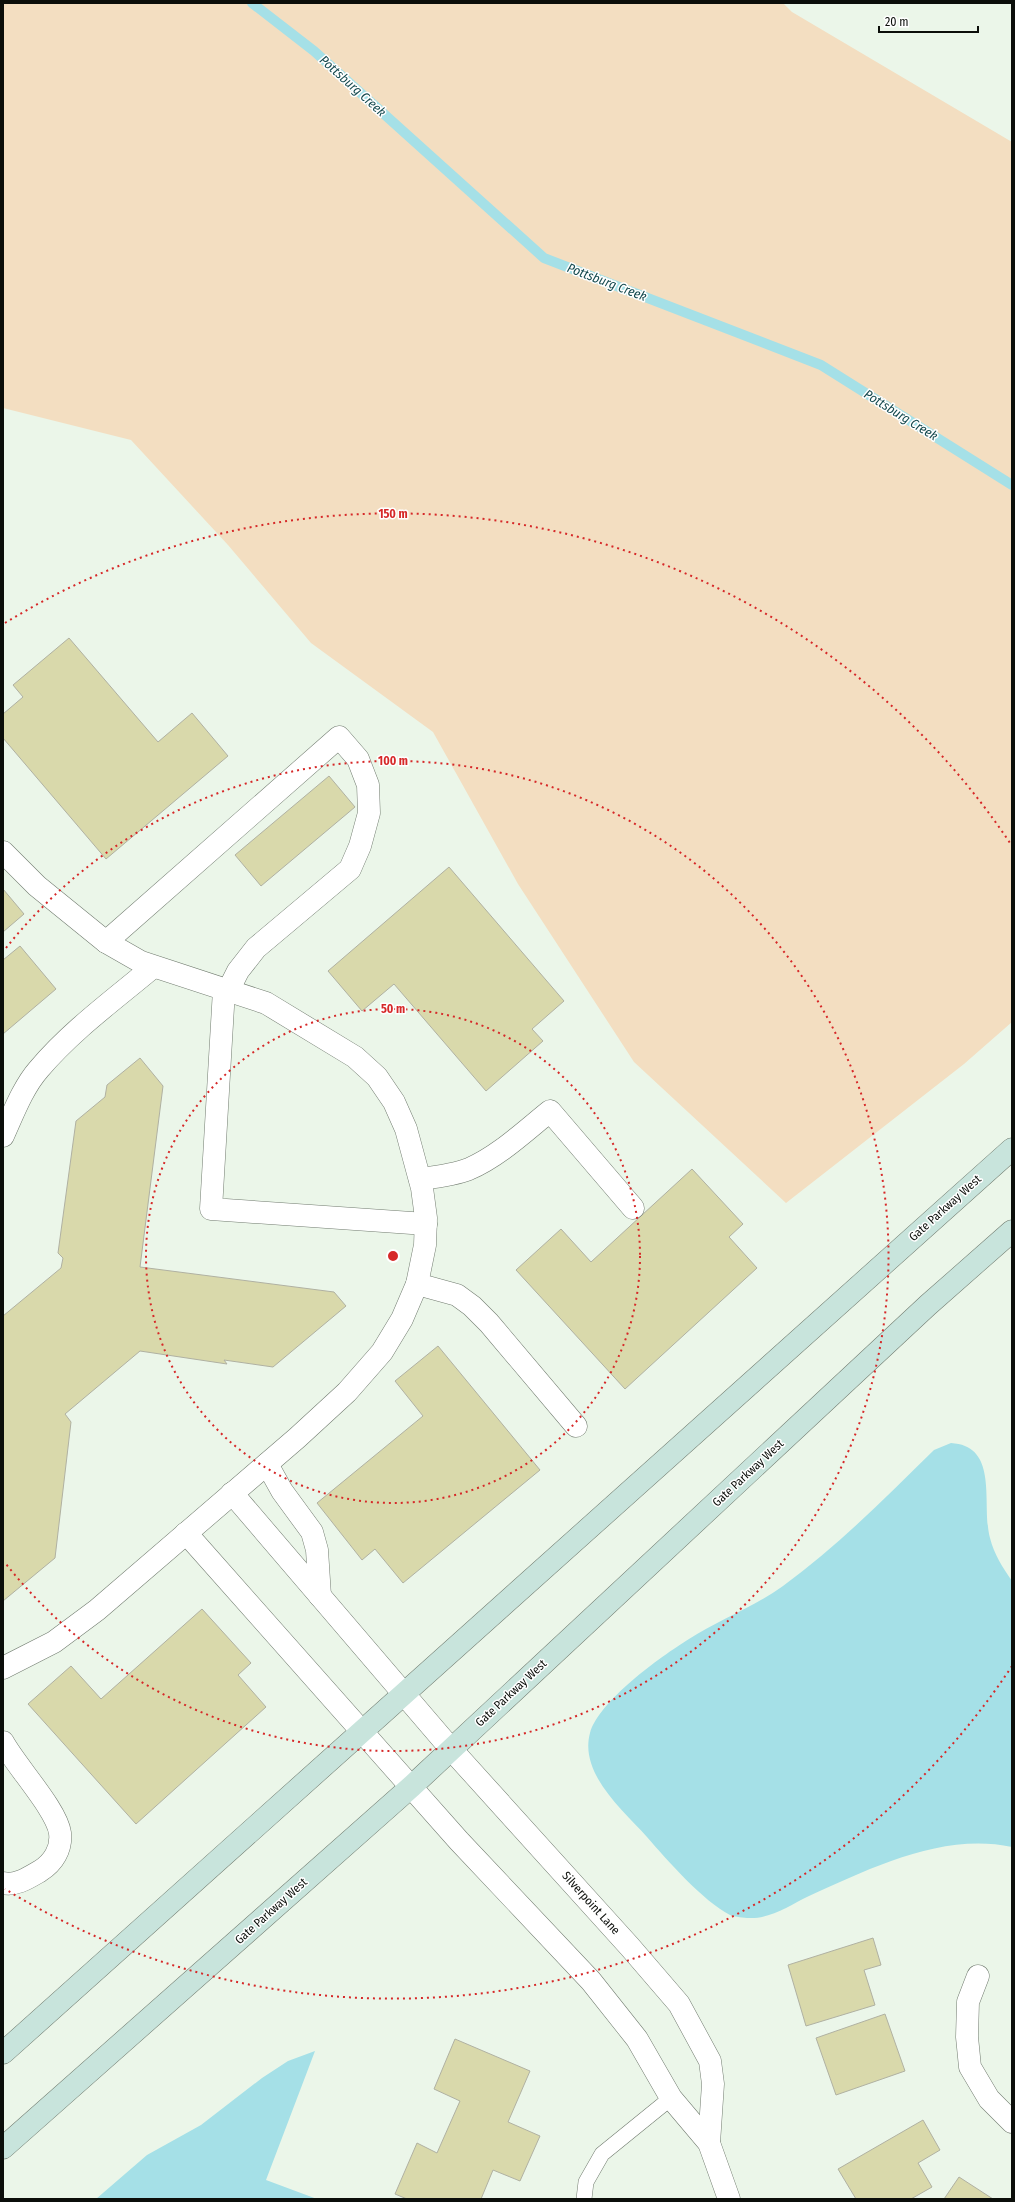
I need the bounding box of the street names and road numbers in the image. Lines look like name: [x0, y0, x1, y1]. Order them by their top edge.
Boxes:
street label: Gate Parkway West: [906, 1172, 984, 1244]
street label: Gate Parkway West: [710, 1436, 786, 1509]
street label: Gate Parkway West: [473, 1656, 549, 1729]
street label: Silverpoint Lane: [559, 1869, 623, 1937]
street label: Gate Parkway West: [232, 1875, 310, 1947]

